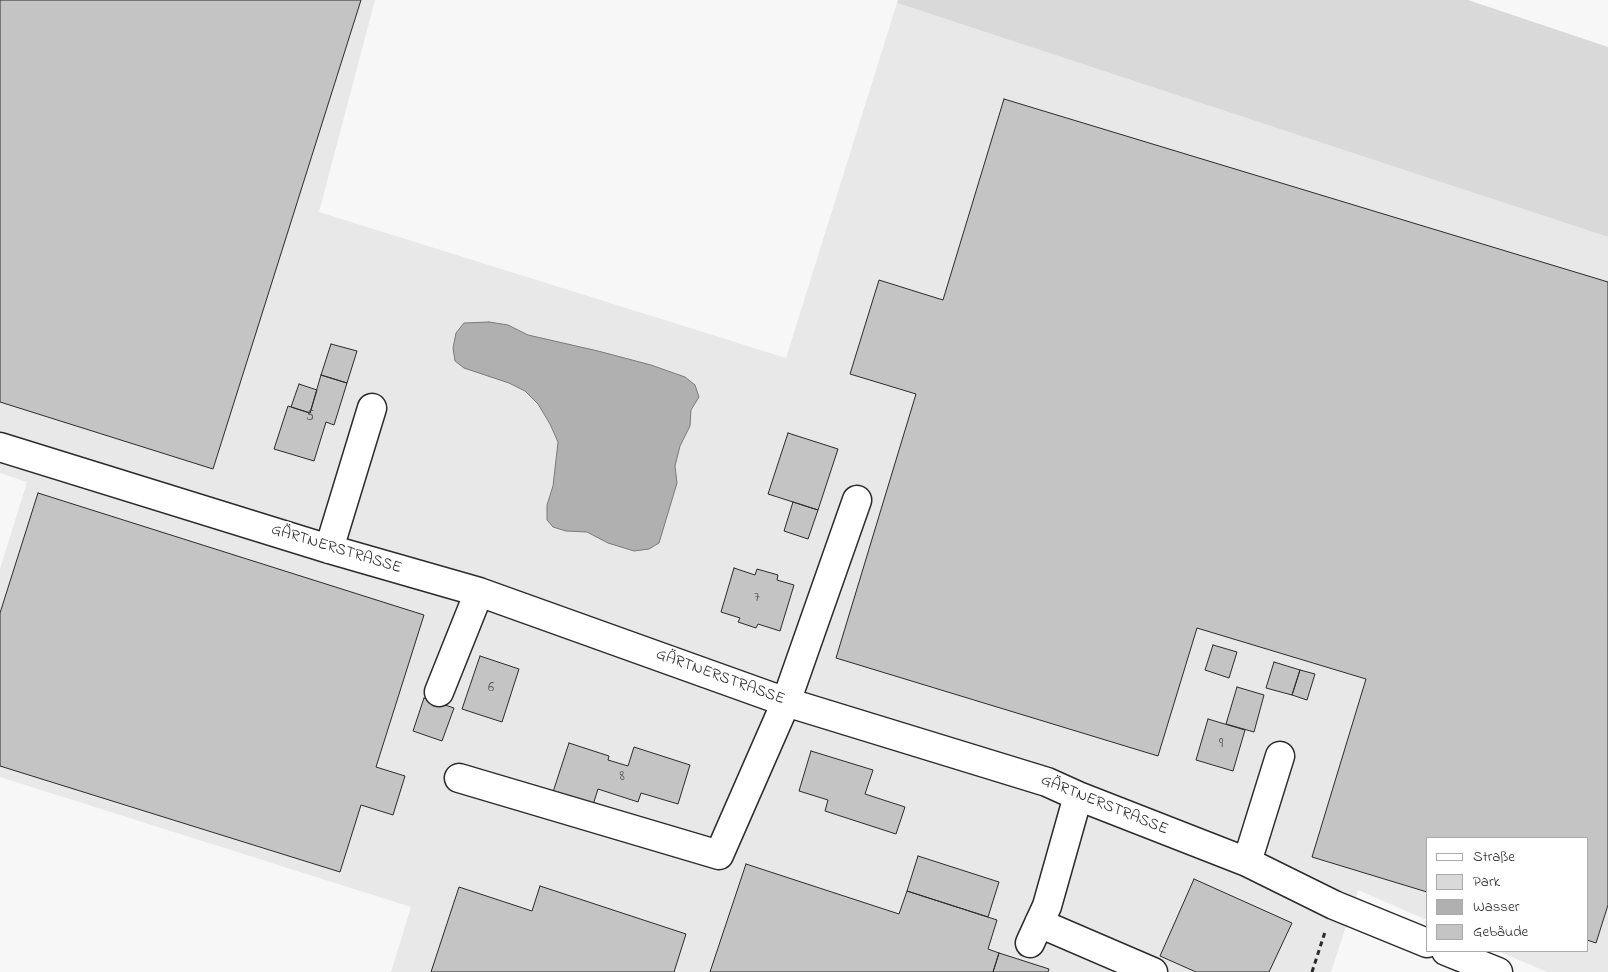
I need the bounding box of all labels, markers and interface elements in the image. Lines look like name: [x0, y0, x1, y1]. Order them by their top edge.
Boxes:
house number: 5: [306, 410, 314, 426]
street label: GÄRTNERSTRASSE: [268, 521, 404, 579]
house number: 7: [754, 591, 760, 607]
street label: GÄRTNERSTRASSE: [653, 646, 787, 710]
house number: 6: [488, 681, 494, 697]
house number: 9: [1219, 737, 1223, 753]
house number: 8: [619, 770, 625, 786]
street label: GÄRTNERSTRASSE: [1038, 772, 1170, 840]
legend: [1426, 837, 1588, 952]
text: Straße: [1473, 846, 1515, 868]
text: Park: [1473, 871, 1500, 893]
text: Wasser: [1473, 896, 1519, 918]
text: Gebäude: [1473, 921, 1528, 943]

